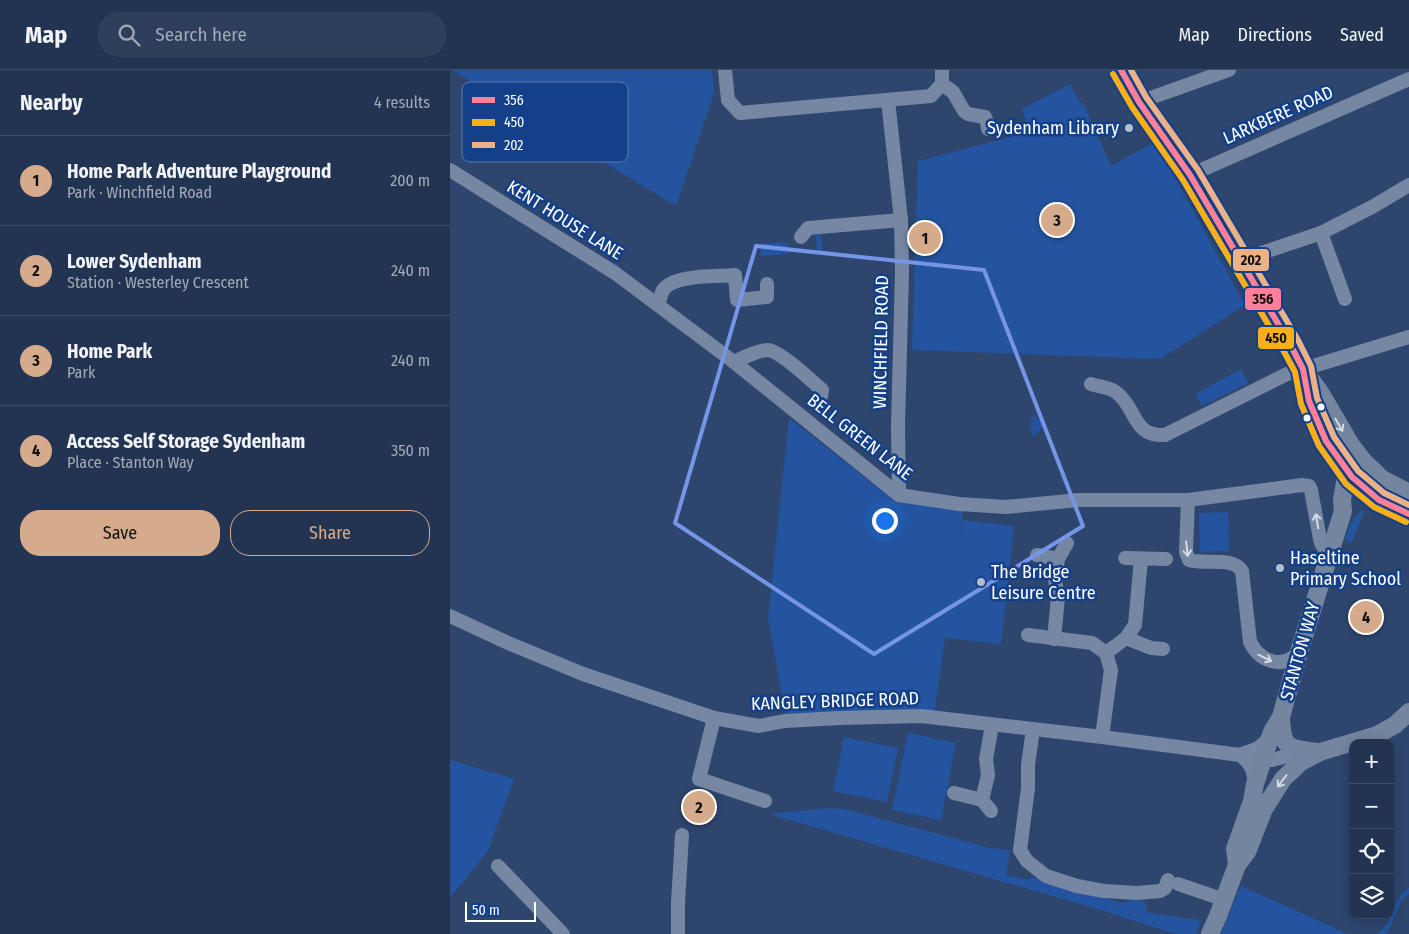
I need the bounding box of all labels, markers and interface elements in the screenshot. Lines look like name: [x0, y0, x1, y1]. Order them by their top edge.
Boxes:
search box: [97, 12, 447, 57]
text: Map: [25, 21, 67, 49]
icon: search: [115, 21, 143, 49]
text: Search here: [155, 23, 247, 46]
text: Map: [1178, 24, 1210, 46]
text: Directions: [1238, 24, 1312, 46]
text: Saved: [1340, 24, 1384, 46]
street label: LARKBERE ROAD: [1220, 81, 1336, 149]
legend: [462, 82, 628, 162]
text: Nearby: [20, 90, 82, 116]
text: 356: [504, 92, 524, 109]
text: 4 results: [374, 93, 430, 112]
text: 450: [504, 114, 524, 131]
place label: Sydenham Library: [987, 117, 1119, 139]
marker: Sydenham Library: [1123, 122, 1135, 134]
text: 202: [504, 137, 524, 154]
text: Home Park Adventure Playground: [67, 160, 331, 183]
text: 1: [33, 171, 39, 190]
text: 200 m: [390, 171, 430, 190]
street label: KENT HOUSE LANE: [503, 176, 627, 264]
text: Park · Winchfield Road: [67, 183, 212, 202]
pin: 3: [1041, 201, 1073, 239]
pin: 1: [909, 219, 941, 257]
line badge: 202: [1232, 248, 1270, 272]
text: Lower Sydenham: [67, 250, 202, 273]
text: 202: [1240, 252, 1262, 269]
text: 2: [32, 261, 40, 280]
text: 240 m: [391, 261, 430, 280]
text: Station · Westerley Crescent: [67, 273, 249, 292]
street label: WINCHFIELD ROAD: [869, 275, 893, 409]
line badge: 356: [1244, 287, 1282, 311]
text: 356: [1252, 291, 1273, 308]
line badge: 450: [1257, 326, 1295, 350]
text: 450: [1265, 330, 1287, 347]
text: Home Park: [67, 340, 152, 363]
text: 3: [32, 351, 40, 370]
text: 240 m: [391, 351, 430, 370]
text: Park: [67, 363, 95, 382]
street label: BELL GREEN LANE: [803, 389, 917, 485]
unlabelled marker: [1316, 402, 1326, 412]
unlabelled marker: [1302, 413, 1312, 423]
one-way arrow: [1335, 417, 1345, 431]
text: Access Self Storage Sydenham: [67, 430, 305, 453]
text: 4: [32, 441, 40, 460]
text: 350 m: [391, 441, 430, 460]
text: Place · Stanton Way: [67, 453, 194, 472]
your location: [872, 508, 898, 534]
button: Save: [20, 510, 220, 556]
button: Share: [230, 510, 430, 556]
one-way arrow: [1312, 513, 1321, 529]
one-way arrow: [1182, 540, 1192, 556]
place label: Haseltine Primary School: [1290, 547, 1401, 590]
place label: The Bridge Leisure Centre: [991, 561, 1096, 604]
marker: Haseltine Primary School: [1274, 562, 1286, 574]
marker: The Bridge Leisure Centre: [975, 576, 987, 588]
pin: 4: [1350, 598, 1382, 636]
street label: STANTON WAY: [1275, 599, 1325, 703]
one-way arrow: [1257, 653, 1272, 663]
street label: KANGLEY BRIDGE ROAD: [751, 687, 919, 715]
map controls: [1349, 739, 1394, 919]
button: +: [1349, 739, 1394, 784]
one-way arrow: [1277, 774, 1287, 788]
button: −: [1349, 784, 1394, 829]
pin: 2: [683, 788, 715, 826]
button: locate: [1349, 829, 1394, 874]
button: layers: [1349, 874, 1394, 919]
scale bar: [465, 899, 536, 922]
text: 50 m: [472, 902, 500, 919]

